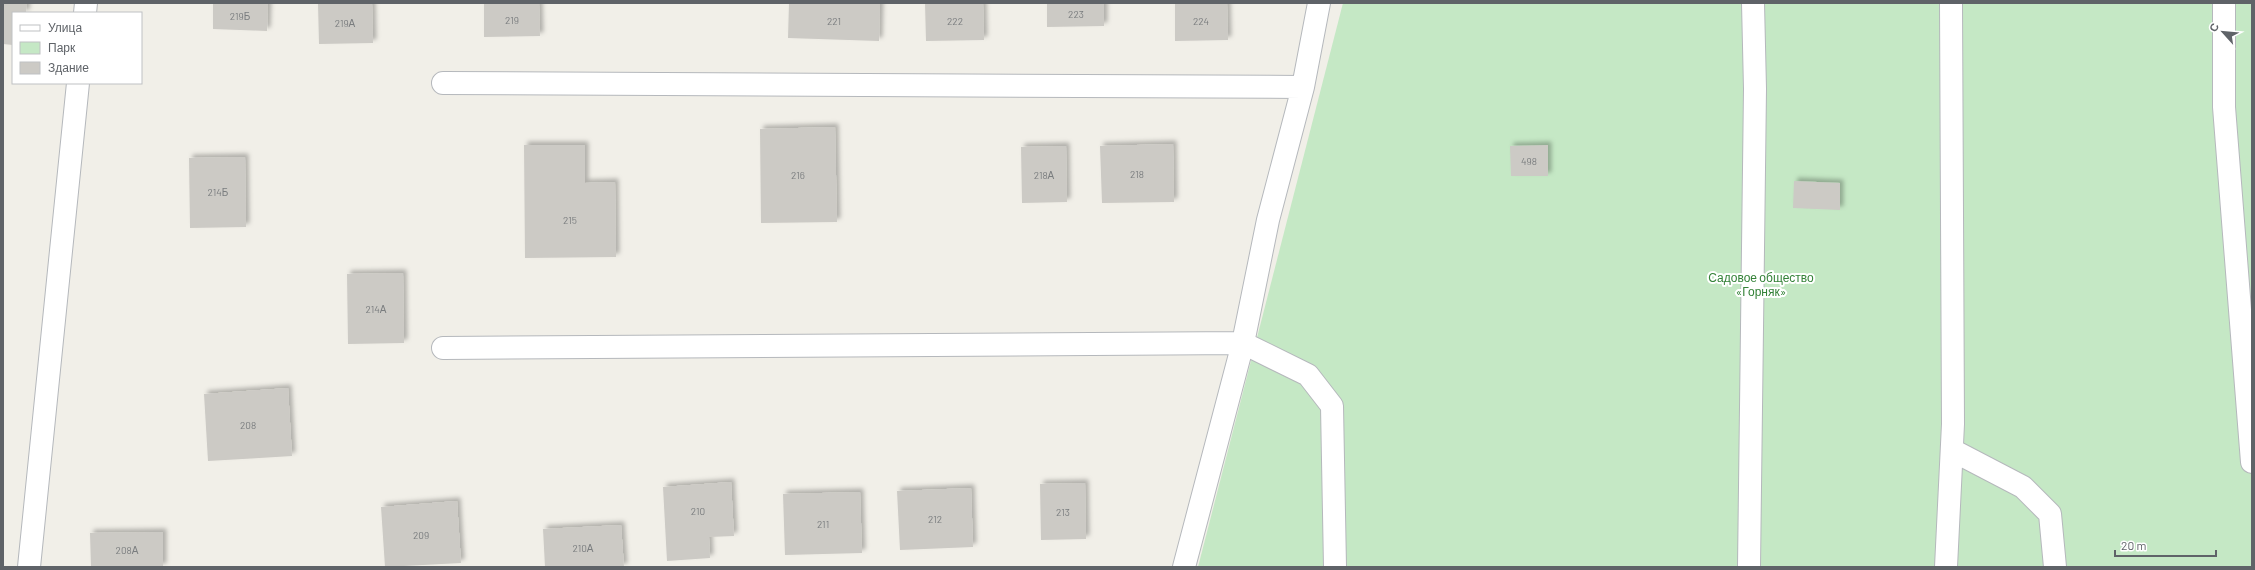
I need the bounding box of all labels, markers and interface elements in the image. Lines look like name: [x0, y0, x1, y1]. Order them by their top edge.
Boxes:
house number: 223: [1068, 8, 1084, 20]
house number: 219Б: [230, 10, 251, 22]
legend: [12, 12, 142, 84]
north arrow: [2203, 12, 2243, 52]
house number: 219: [505, 14, 519, 26]
house number: 221: [827, 15, 841, 27]
house number: 222: [947, 15, 963, 27]
house number: 224: [1193, 15, 1209, 27]
house number: 219А: [335, 17, 356, 29]
text: Улица: [48, 20, 82, 35]
text: С: [2206, 21, 2221, 34]
text: Парк: [48, 40, 76, 55]
text: Здание: [48, 60, 89, 75]
house number: 498: [1521, 155, 1537, 167]
house number: 218: [1130, 168, 1144, 180]
house number: 216: [791, 169, 805, 181]
house number: 218А: [1034, 169, 1055, 181]
house number: 214Б: [208, 186, 229, 198]
house number: 215: [563, 214, 577, 226]
park label: Садовое общество «Горняк»: [1708, 270, 1814, 299]
house number: 214А: [366, 303, 387, 315]
house number: 208: [240, 419, 256, 431]
house number: 210: [691, 505, 705, 517]
house number: 213: [1056, 506, 1070, 518]
house number: 212: [928, 513, 942, 525]
house number: 211: [817, 518, 829, 530]
house number: 209: [413, 529, 429, 541]
scale bar: [2115, 532, 2216, 558]
text: 20 m: [2121, 538, 2147, 552]
house number: 210А: [572, 542, 594, 554]
house number: 208А: [116, 544, 139, 556]

